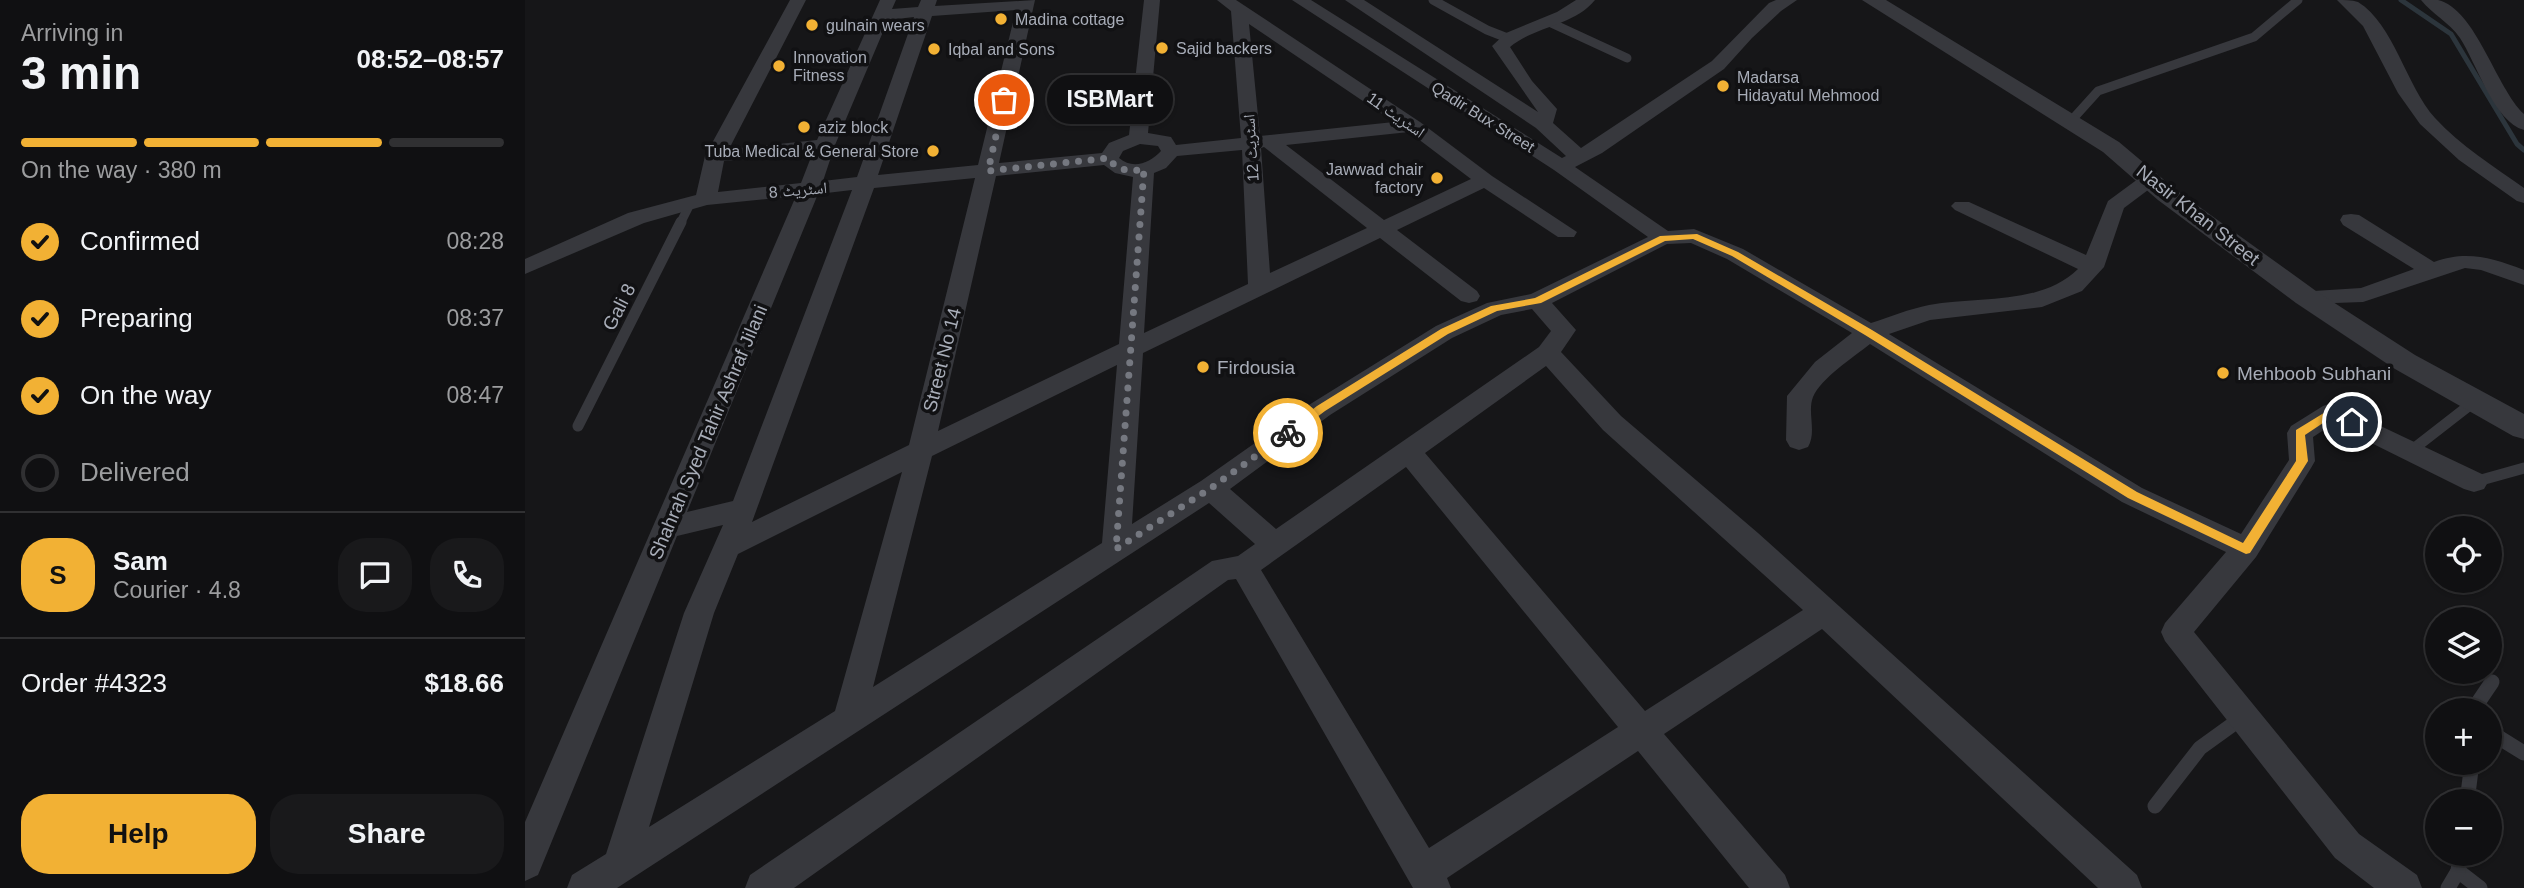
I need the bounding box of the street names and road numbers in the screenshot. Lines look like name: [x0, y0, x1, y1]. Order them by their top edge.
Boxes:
street label: Qadir Bux Street: [1428, 78, 1538, 156]
street label: اسٹریٹ 11: [1363, 89, 1428, 142]
street label: اسٹریٹ 12: [1240, 114, 1263, 182]
street label: Nasir Khan Street: [2132, 161, 2264, 270]
street label: اسٹریٹ 8: [768, 179, 828, 202]
street label: Gali 8: [598, 280, 640, 334]
street label: Shahrah Syed Tahir Ashraf Jilani: [645, 302, 771, 562]
street label: Street No 14: [919, 305, 965, 414]

